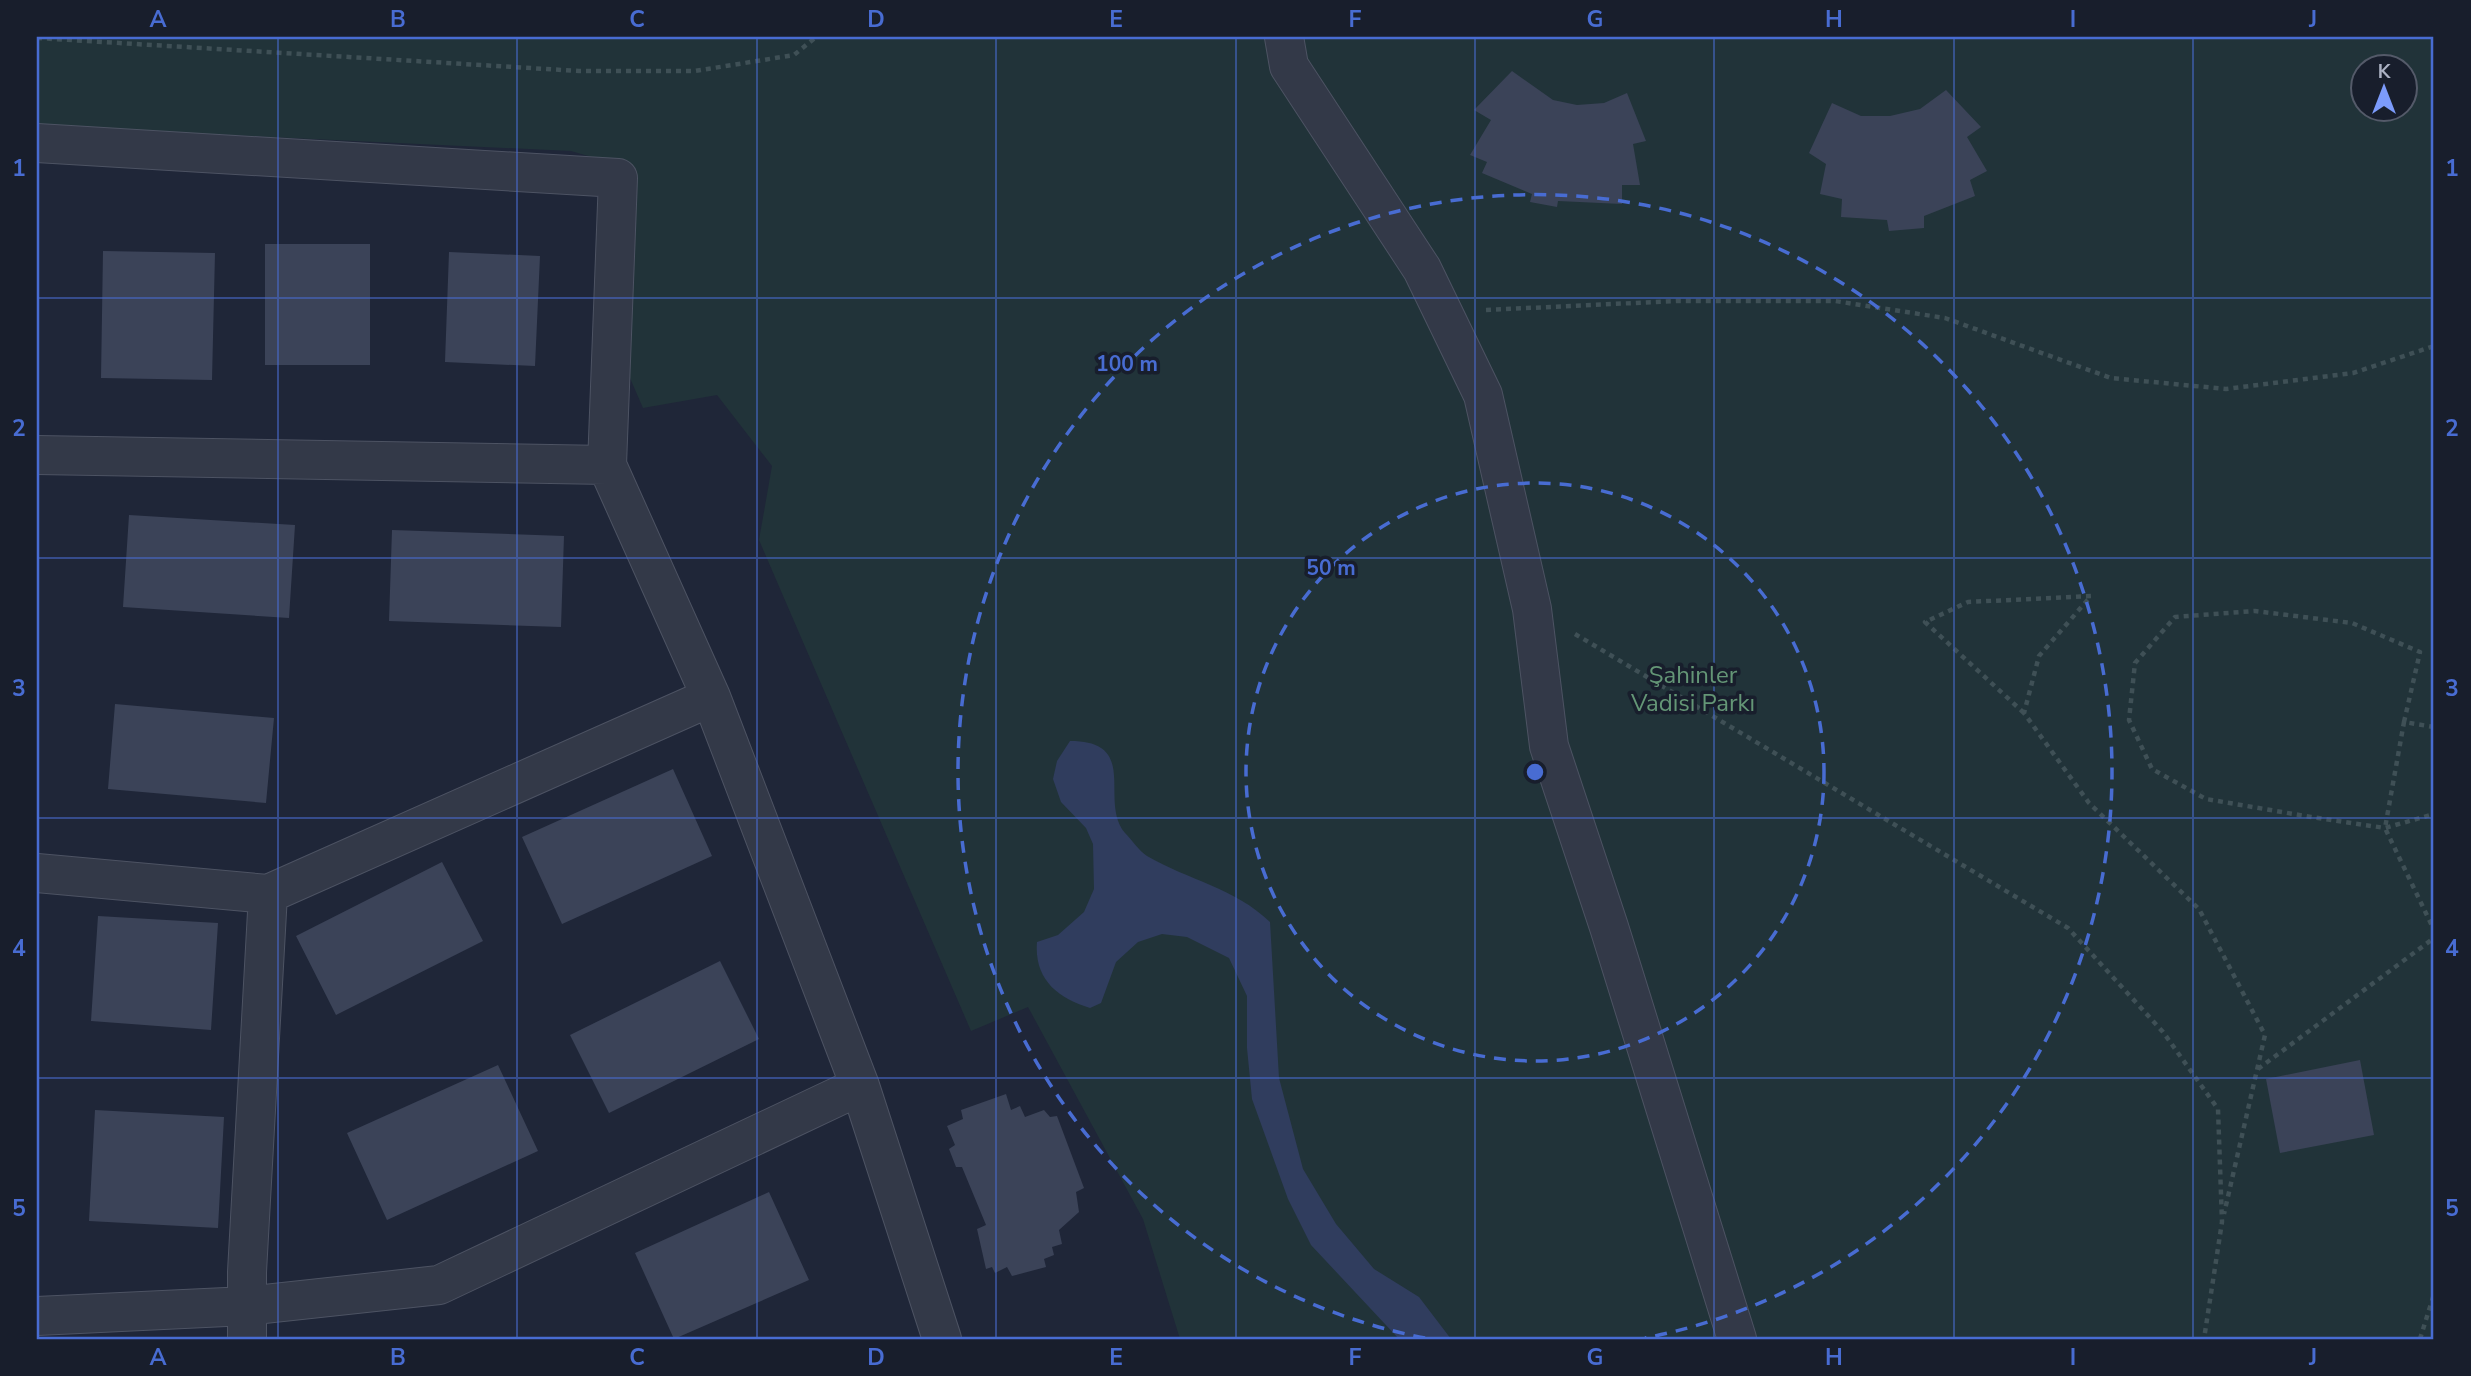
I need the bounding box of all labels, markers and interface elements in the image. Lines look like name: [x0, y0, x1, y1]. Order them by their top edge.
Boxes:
text: A: [149, 4, 167, 35]
text: B: [390, 4, 406, 35]
text: C: [629, 4, 645, 35]
text: D: [867, 4, 885, 35]
text: E: [1109, 4, 1123, 35]
text: F: [1349, 4, 1362, 35]
text: G: [1587, 4, 1603, 35]
text: H: [1825, 4, 1843, 35]
text: I: [2070, 4, 2076, 35]
text: J: [2308, 4, 2317, 35]
north arrow: [2348, 52, 2418, 122]
text: K: [2378, 59, 2392, 85]
text: 1: [12, 153, 26, 184]
text: 1: [2445, 153, 2459, 184]
text: 100 m: [1096, 350, 1158, 378]
text: 2: [12, 413, 26, 444]
text: 2: [2445, 413, 2459, 444]
text: 50 m: [1306, 554, 1356, 582]
park label: Şahinler Vadisi Parkı: [1630, 659, 1755, 719]
text: 3: [12, 673, 26, 704]
text: 3: [2445, 673, 2459, 704]
centre of rings: [1523, 760, 1547, 784]
text: 4: [12, 933, 26, 964]
text: 4: [2445, 933, 2459, 964]
text: 5: [12, 1193, 26, 1224]
text: 5: [2445, 1193, 2459, 1224]
text: A: [149, 1342, 167, 1373]
text: B: [390, 1342, 406, 1373]
text: C: [629, 1342, 645, 1373]
text: D: [867, 1342, 885, 1373]
text: E: [1109, 1342, 1123, 1373]
text: F: [1349, 1342, 1362, 1373]
text: G: [1587, 1342, 1603, 1373]
text: H: [1825, 1342, 1843, 1373]
text: I: [2070, 1342, 2076, 1373]
text: J: [2308, 1342, 2317, 1373]

